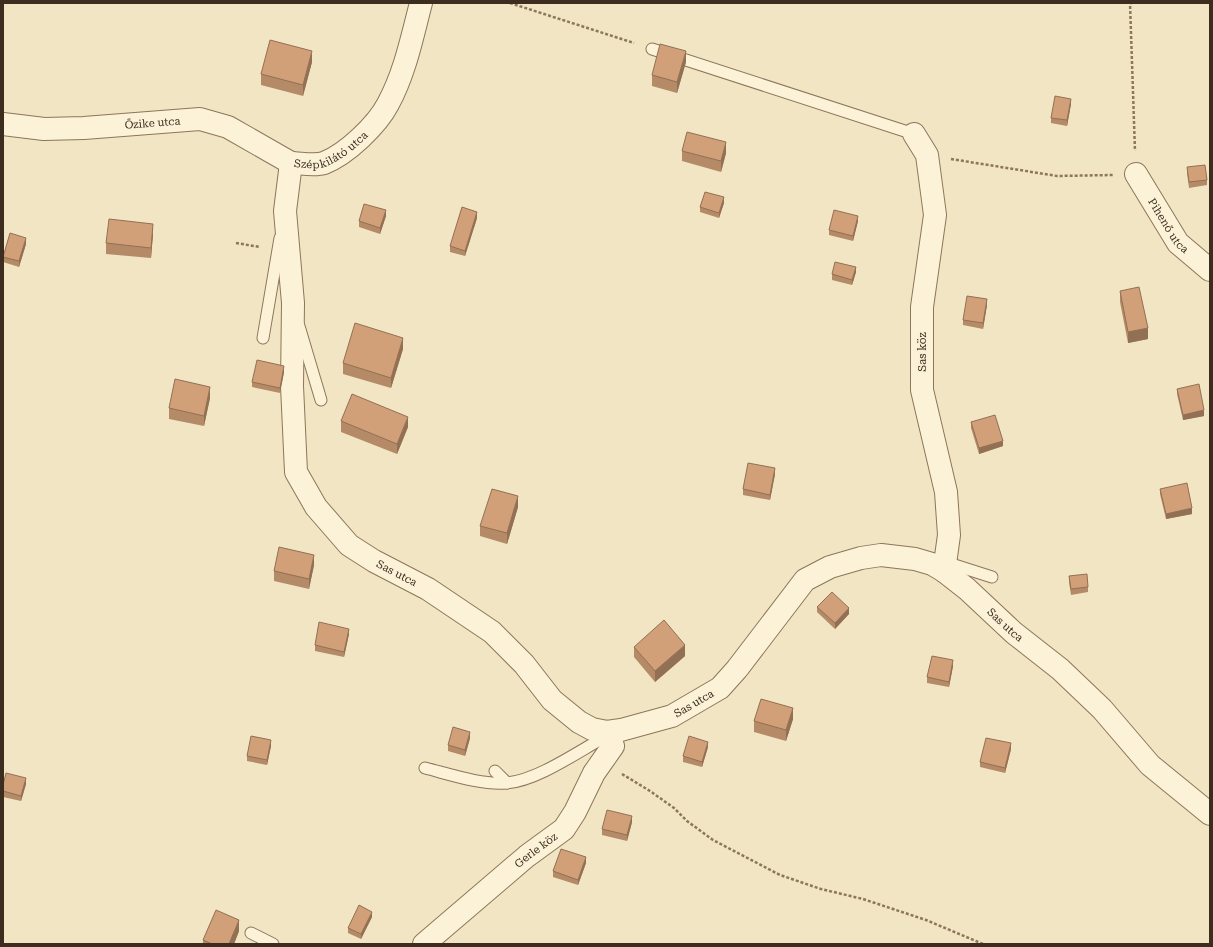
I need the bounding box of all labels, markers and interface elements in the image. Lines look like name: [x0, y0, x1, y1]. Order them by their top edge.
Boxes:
street label: Őzike utca: [124, 115, 181, 132]
street label: Szépkilátó utca: [294, 129, 371, 171]
street label: Pihenő utca: [1145, 196, 1191, 256]
street label: Sas köz: [916, 332, 929, 372]
street label: Sas utca: [374, 557, 419, 589]
street label: Sas utca: [984, 605, 1026, 645]
street label: Sas utca: [672, 687, 716, 720]
street label: Gerle köz: [512, 830, 560, 871]

